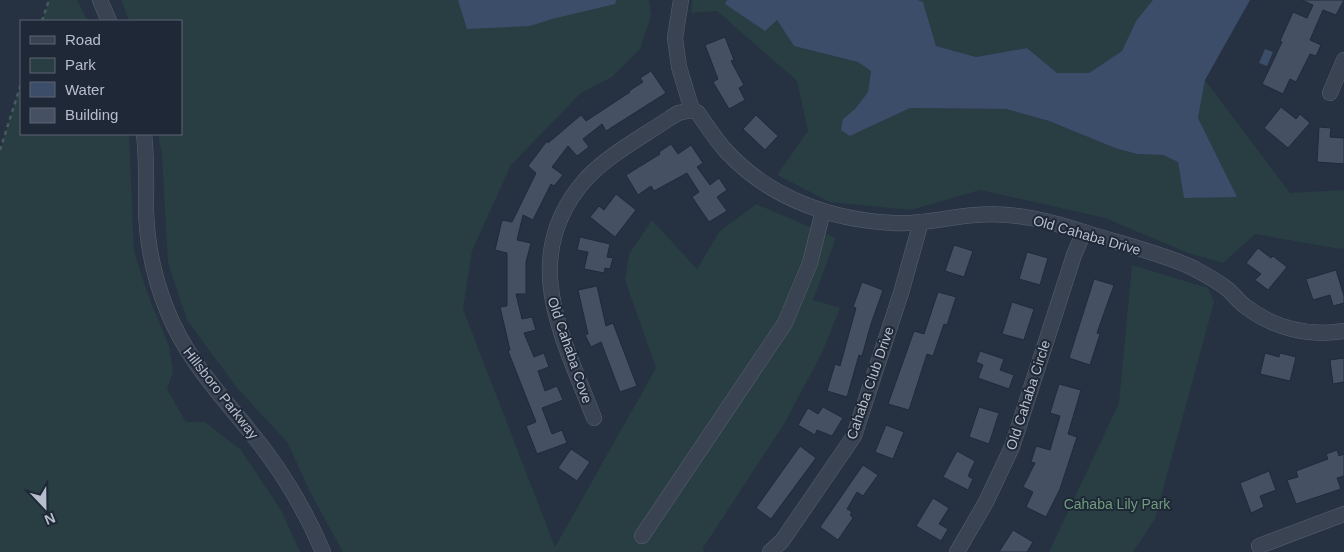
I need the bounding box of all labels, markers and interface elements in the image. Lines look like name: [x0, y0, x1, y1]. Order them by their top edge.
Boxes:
legend: [20, 20, 182, 135]
text: Road: [65, 31, 101, 48]
text: Park: [65, 56, 96, 73]
text: Water: [65, 81, 104, 98]
text: Building: [65, 106, 118, 123]
street label: Old Cahaba Drive: [1031, 212, 1143, 258]
street label: Old Cahaba Cove: [544, 295, 596, 405]
street label: Cahaba Club Drive: [843, 324, 897, 442]
street label: Old Cahaba Circle: [1003, 338, 1053, 452]
street label: Hillsboro Parkway: [180, 344, 262, 442]
north arrow: [20, 482, 70, 532]
park label: Cahaba Lily Park: [1064, 496, 1171, 512]
text: N: [42, 510, 58, 528]

